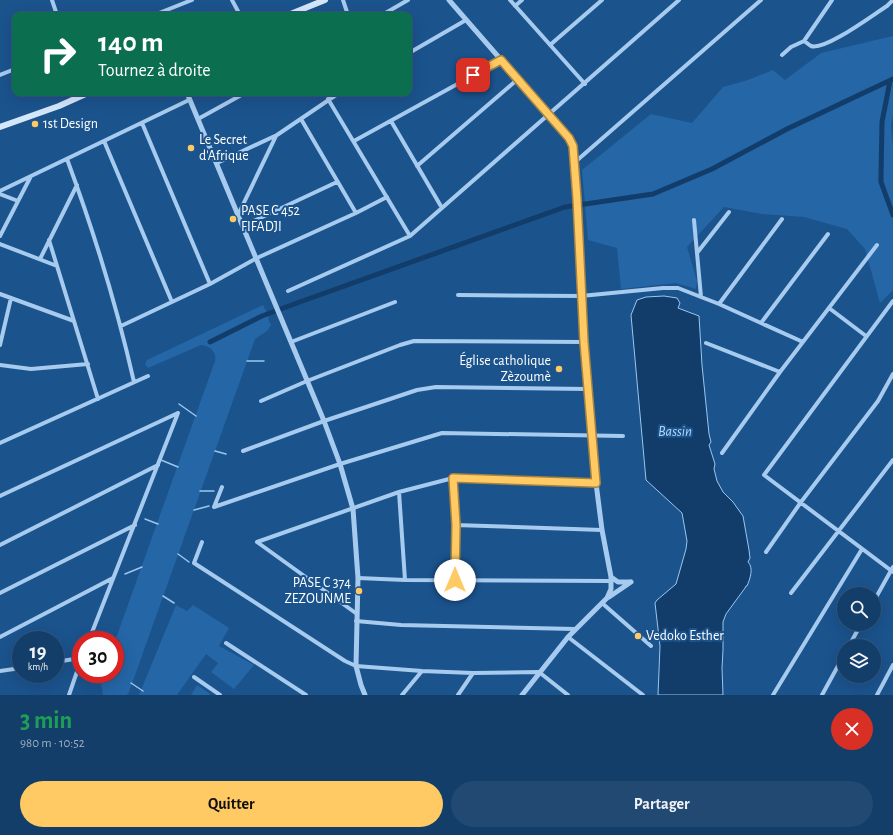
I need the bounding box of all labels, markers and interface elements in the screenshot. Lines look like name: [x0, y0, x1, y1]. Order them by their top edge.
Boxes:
icon: right: [32, 28, 84, 80]
text: 140 m: [98, 29, 164, 57]
pin: [456, 58, 490, 92]
text: Tournez à droite: [98, 62, 211, 80]
icon: arrive: [462, 64, 484, 86]
place label: 1st Design: [43, 117, 98, 131]
marker: 1st Design: [30, 119, 40, 129]
place label: Le Secret d'Afrique: [199, 133, 249, 163]
marker: Le Secret d'Afrique: [186, 143, 196, 153]
place label: PASE C 452 FIFADJI: [241, 204, 300, 234]
marker: PASE C 452 FIFADJI: [228, 214, 238, 224]
place label: Église catholique Zèzoumè: [459, 351, 551, 384]
marker: Église catholique Zèzoumè: [554, 364, 564, 374]
water label: Bassin: [658, 424, 692, 439]
position arrow: [434, 559, 476, 601]
place label: PASE C 374 ZEZOUNME: [284, 576, 351, 606]
marker: PASE C 374 ZEZOUNME: [354, 586, 364, 596]
map controls: [837, 587, 881, 683]
button: search: [837, 587, 881, 631]
place label: Vedoko Esther: [646, 629, 724, 643]
speed limit sign: 30: [72, 631, 124, 683]
marker: Vedoko Esther: [633, 631, 643, 641]
button: layers: [837, 639, 881, 683]
text: 19: [30, 642, 46, 662]
text: km/h: [28, 662, 48, 672]
button: close: [831, 708, 873, 750]
text: 3 min: [20, 709, 72, 733]
text: 980 m · 10:52: [20, 737, 85, 750]
button: Quitter: [20, 781, 443, 827]
button: Partager: [451, 781, 873, 827]

